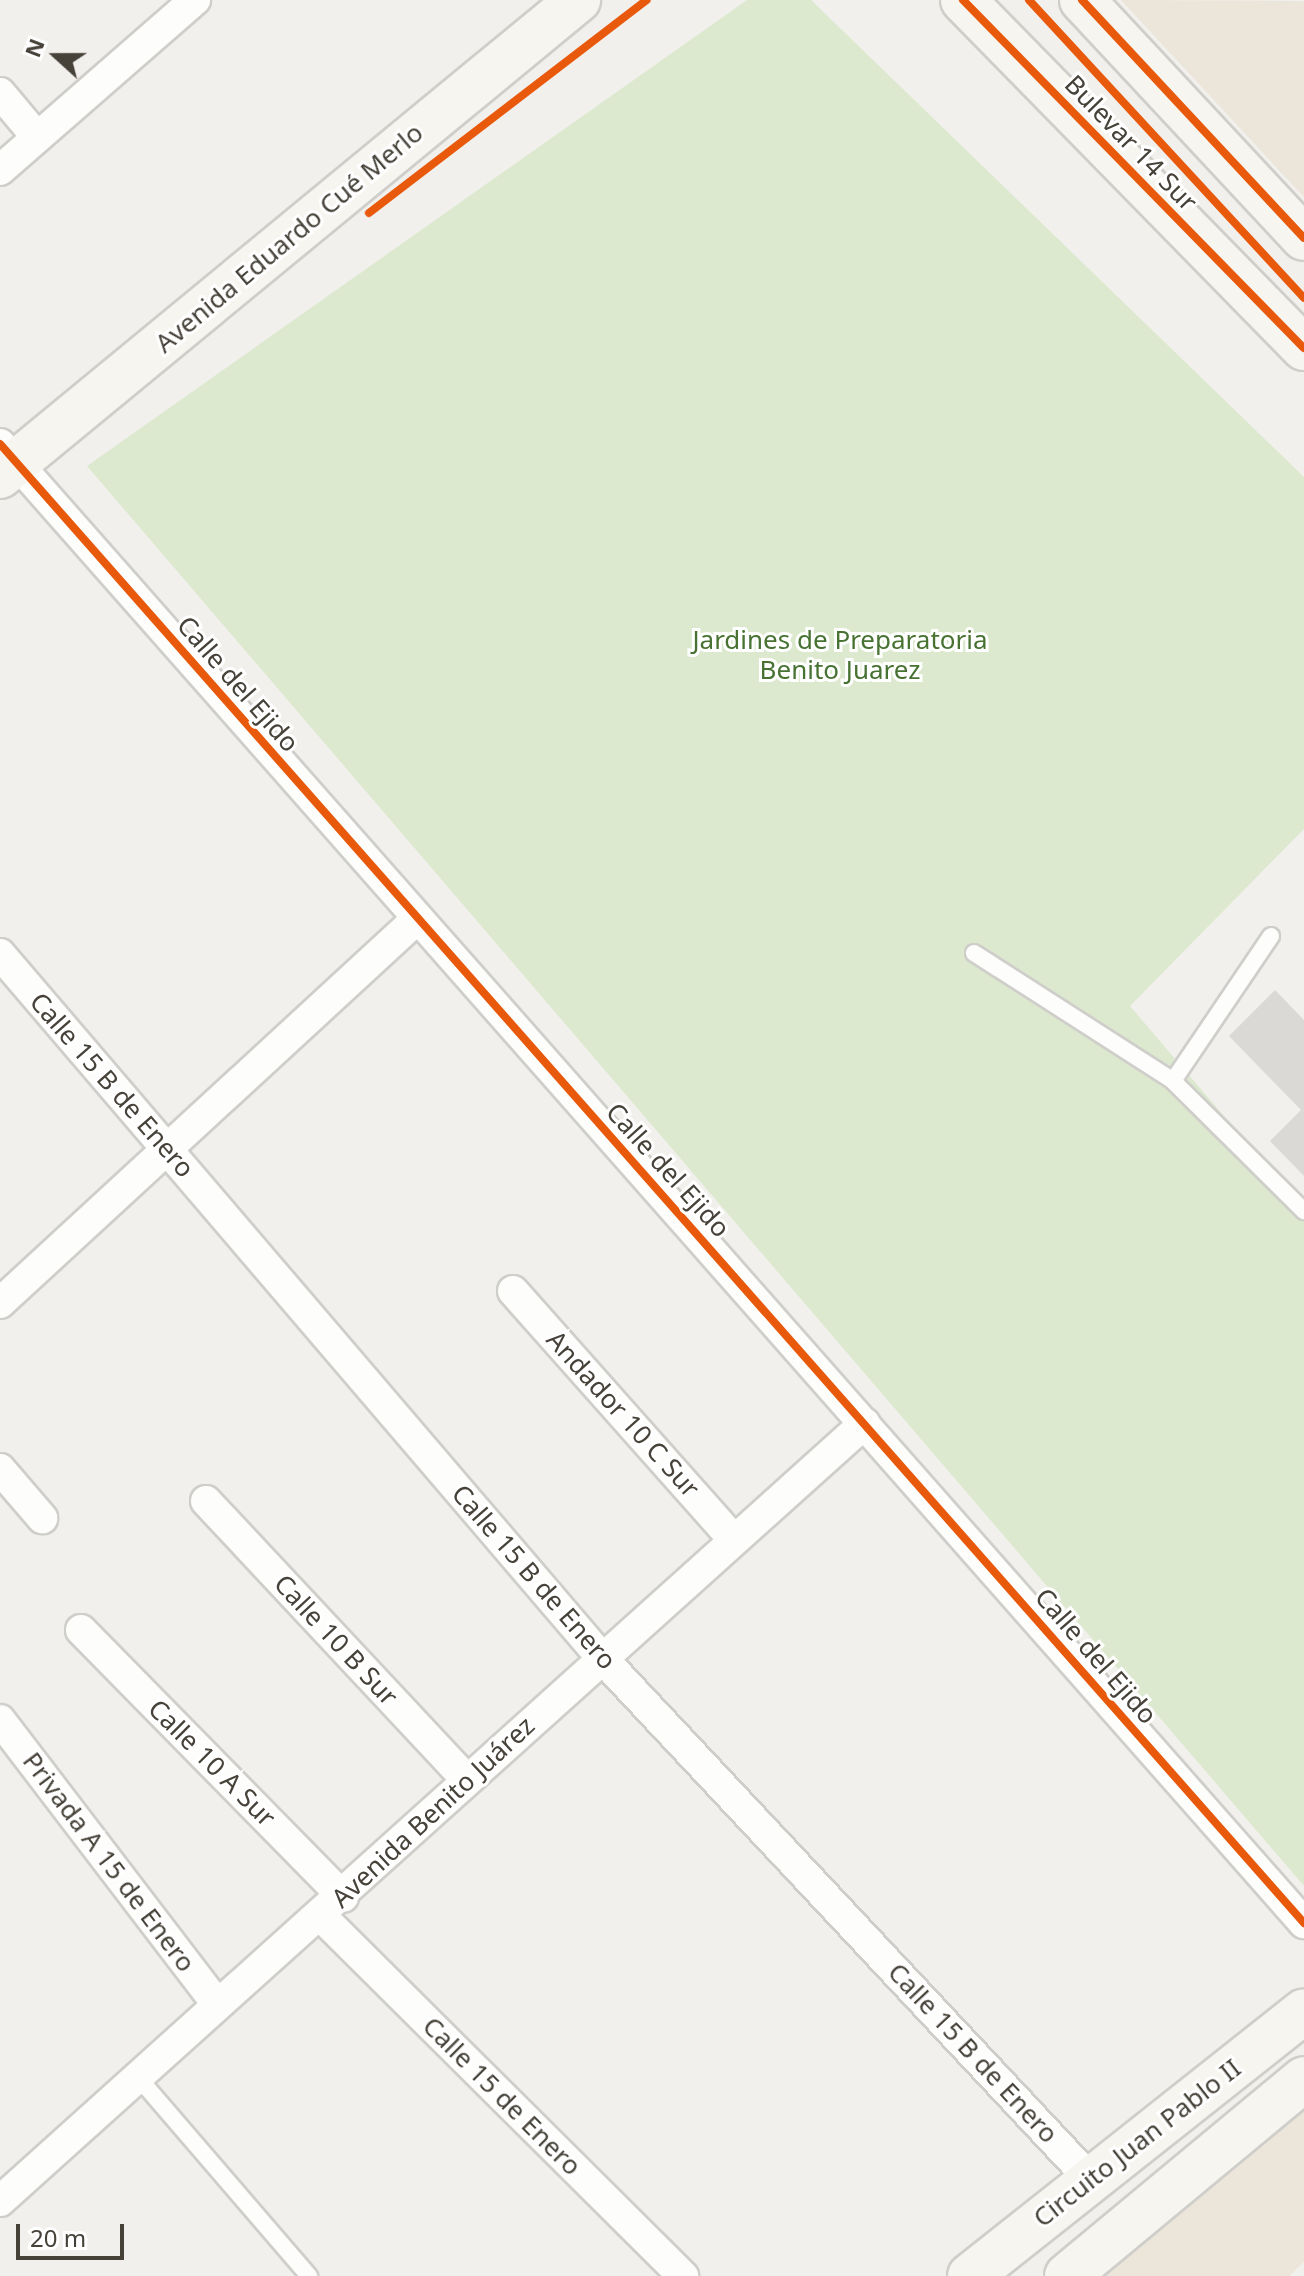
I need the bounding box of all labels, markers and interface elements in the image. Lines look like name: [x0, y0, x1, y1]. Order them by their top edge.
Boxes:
north arrow: [16, 16, 96, 96]
text: N: [16, 34, 51, 61]
street label: Bulevar 14 Sur: [1058, 69, 1204, 217]
street label: Avenida Eduardo Cué Merlo: [149, 117, 429, 359]
street label: Calle del Ejido: [171, 610, 305, 758]
park label: Jardines de Preparatoria Benito Juarez: [692, 624, 988, 686]
street label: Calle 15 B de Enero: [23, 986, 201, 1184]
street label: Calle del Ejido: [600, 1097, 736, 1243]
street label: Andador 10 C Sur: [540, 1324, 706, 1504]
street label: Calle 15 B de Enero: [445, 1478, 623, 1676]
street label: Calle 10 B Sur: [268, 1568, 404, 1712]
street label: Calle del Ejido: [1029, 1582, 1163, 1730]
street label: Calle 10 A Sur: [142, 1693, 282, 1833]
street label: Avenida Benito Juárez: [325, 1710, 541, 1914]
street label: Privada A 15 de Enero: [16, 1746, 202, 1978]
street label: Calle 15 B de Enero: [882, 1957, 1064, 2149]
street label: Calle 15 de Enero: [416, 2010, 588, 2182]
street label: Circuito Juan Pablo II: [1027, 2052, 1247, 2234]
scale bar: [20, 2208, 128, 2258]
text: 20 m: [30, 2221, 86, 2254]

